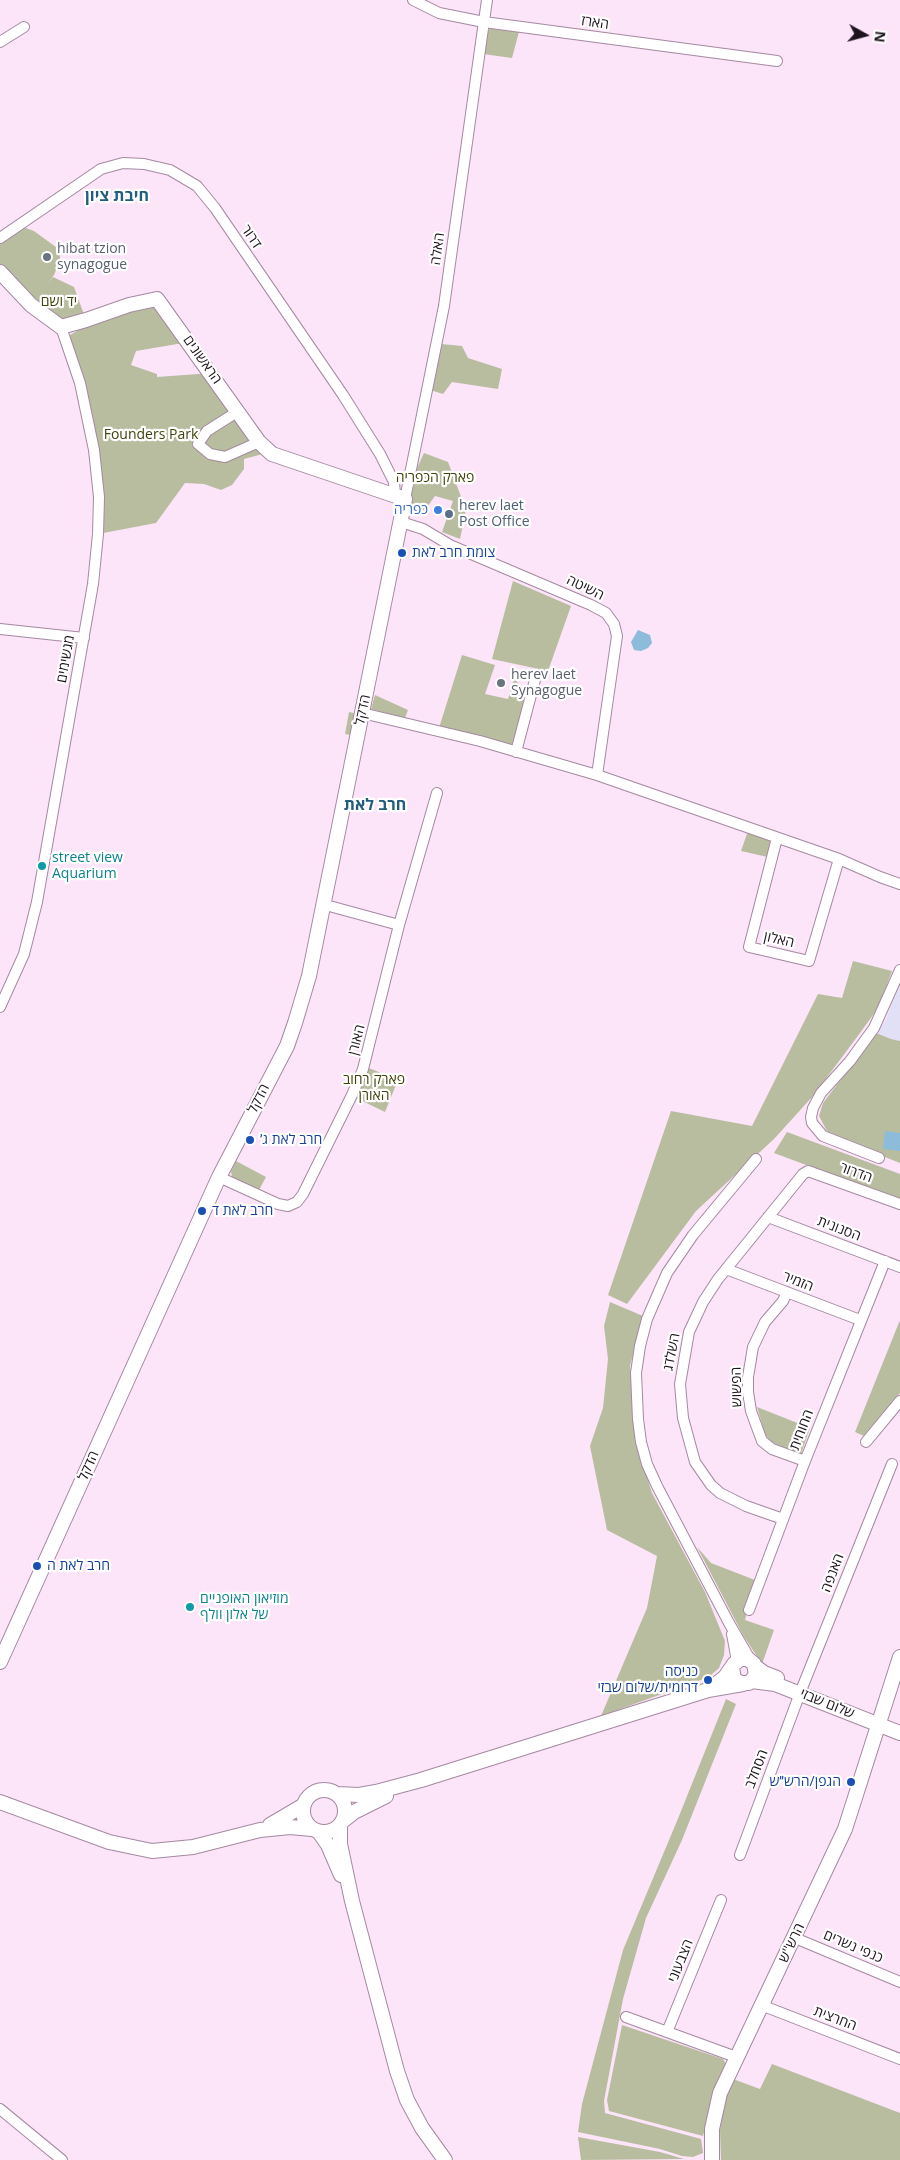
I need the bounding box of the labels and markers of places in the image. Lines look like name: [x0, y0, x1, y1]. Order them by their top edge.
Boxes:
place label: hibat tzion synagogue: [57, 241, 127, 274]
marker: hibat tzion synagogue: [41, 251, 53, 263]
place label: herev laet Post Office: [459, 498, 530, 530]
place label: כפריה: [394, 502, 428, 518]
marker: כפריה: [432, 504, 444, 516]
marker: herev laet Post Office: [443, 508, 455, 520]
place label: צומת חרב לאת: [412, 545, 495, 561]
marker: צומת חרב לאת: [396, 547, 408, 559]
place label: herev laet Synagogue: [511, 667, 582, 700]
marker: herev laet Synagogue: [495, 677, 507, 689]
place label: street view Aquarium: [52, 850, 123, 882]
marker: street view Aquarium: [36, 860, 48, 872]
place label: חרב לאת ג׳: [260, 1132, 322, 1148]
marker: חרב לאת ג׳: [244, 1134, 256, 1146]
place label: חרב לאת ד: [212, 1203, 273, 1219]
marker: חרב לאת ד: [196, 1205, 208, 1217]
place label: חרב לאת ה: [47, 1558, 110, 1574]
marker: חרב לאת ה: [31, 1560, 43, 1572]
place label: מוזיאון האופניים של אלון וולף: [200, 1591, 289, 1624]
marker: מוזיאון האופניים של אלון וולף: [184, 1601, 196, 1613]
place label: כניסה דרומית/שלום שבזי: [597, 1664, 698, 1696]
marker: כניסה דרומית/שלום שבזי: [702, 1674, 714, 1686]
place label: הגפן/הרש״ש: [769, 1774, 841, 1790]
marker: הגפן/הרש״ש: [845, 1776, 857, 1788]

